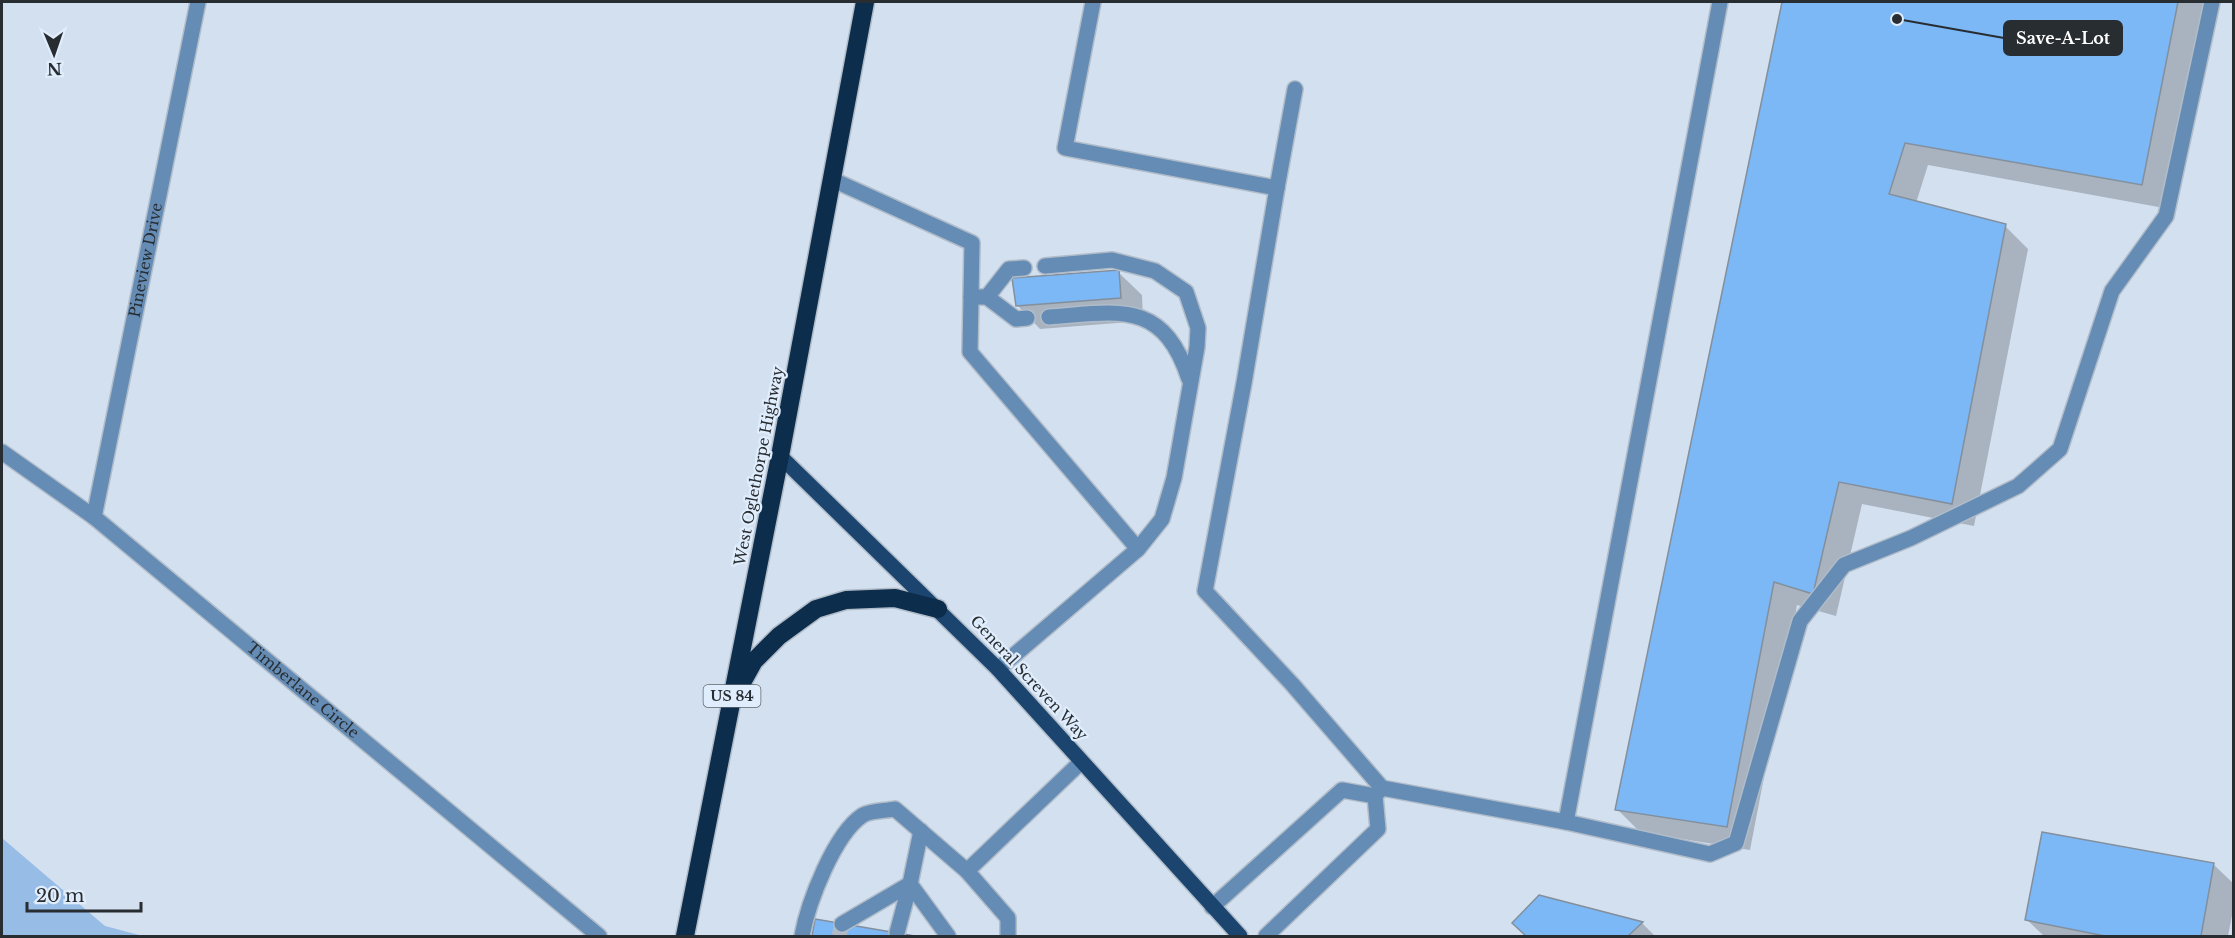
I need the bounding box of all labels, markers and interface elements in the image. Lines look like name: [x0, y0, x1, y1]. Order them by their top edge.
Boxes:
callout: Save-A-Lot: [2004, 21, 2122, 55]
north arrow: [24, 24, 84, 84]
text: Save-A-Lot: [2016, 28, 2111, 48]
text: N: [47, 59, 62, 79]
street label: Pineview Drive: [125, 201, 166, 319]
street label: West Oglethorpe Highway: [730, 364, 787, 568]
street label: General Screven Way: [967, 611, 1092, 744]
street label: Timberlane Circle: [243, 638, 363, 742]
road number: US 84: [704, 685, 760, 707]
scale bar: [27, 875, 141, 913]
text: 20 m: [36, 885, 84, 907]

